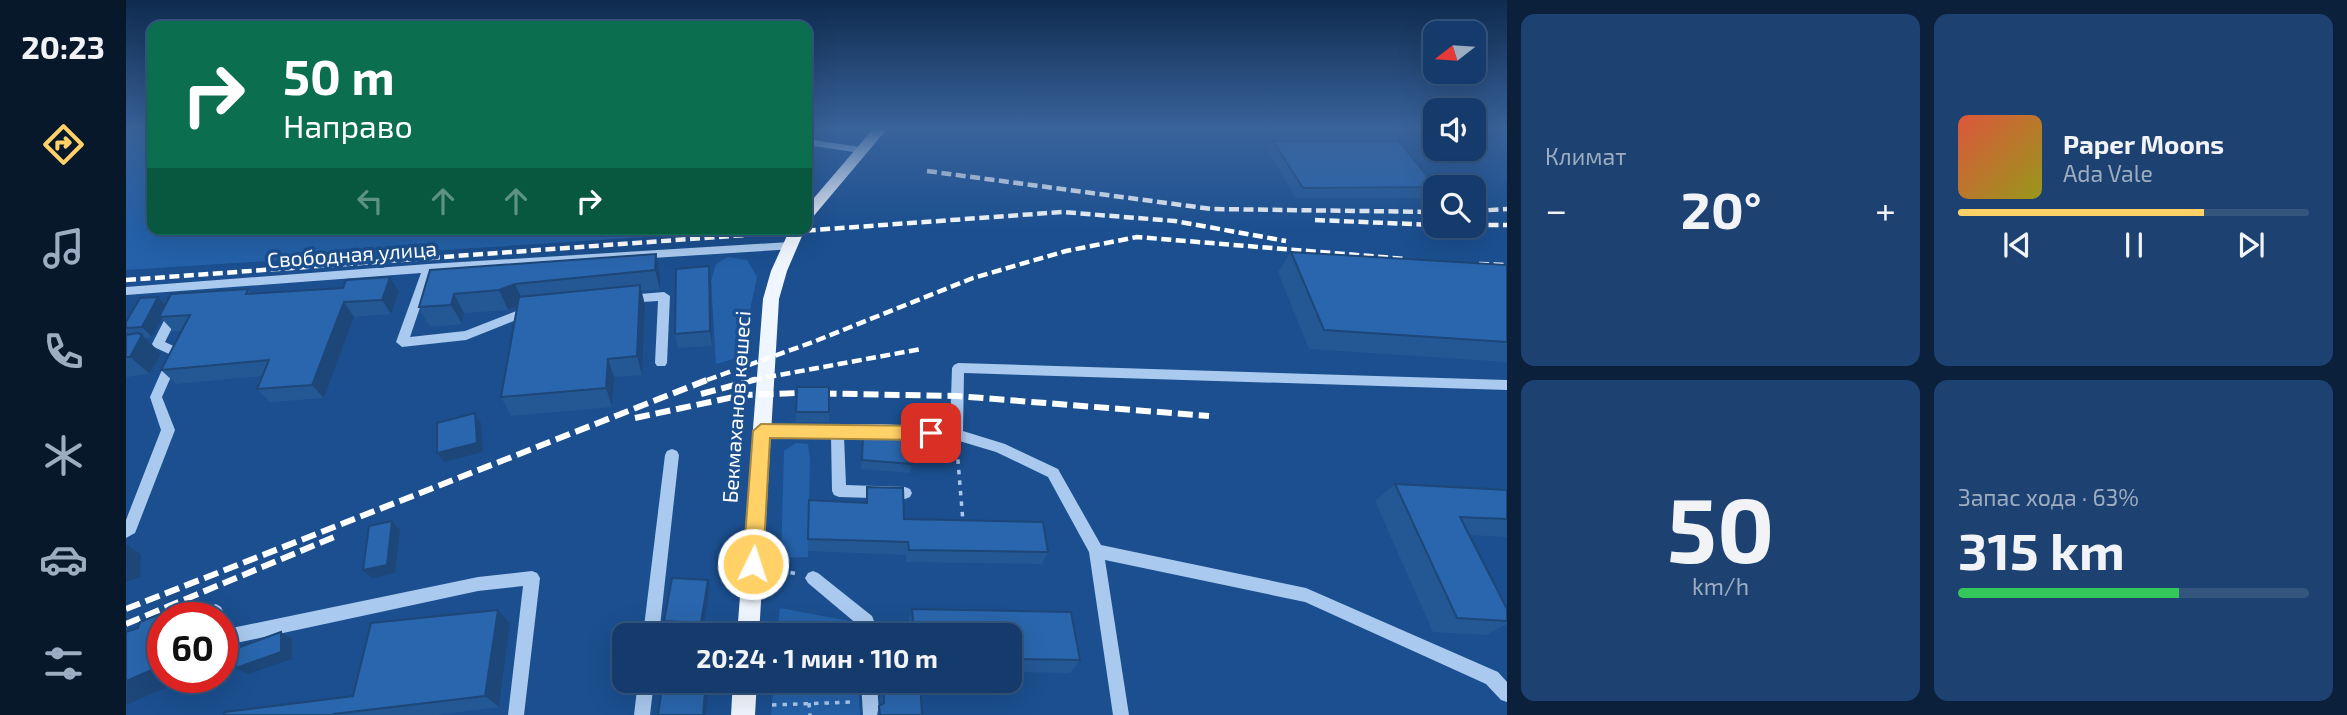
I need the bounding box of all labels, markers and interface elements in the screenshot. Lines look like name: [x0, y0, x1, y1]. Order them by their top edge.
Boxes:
north arrow: [1423, 21, 1486, 84]
map controls: [1423, 21, 1486, 238]
text: 20:23: [21, 27, 105, 65]
text: 50 m: [283, 46, 395, 105]
icon: right: [168, 49, 259, 140]
button: sound: [1423, 98, 1486, 161]
text: Направо: [283, 106, 413, 144]
icon: directions: [39, 120, 88, 169]
text: Paper Moons: [2063, 128, 2224, 159]
text: Климат: [1545, 142, 1626, 170]
text: Ada Vale: [2063, 159, 2153, 187]
button: search: [1423, 175, 1486, 238]
text: 20°: [1681, 177, 1762, 239]
icon: left: [351, 182, 389, 220]
icon: ahead: [424, 182, 462, 220]
icon: ahead: [497, 182, 535, 220]
icon: right: [570, 182, 608, 220]
text: −: [1545, 186, 1567, 232]
text: +: [1875, 186, 1896, 232]
icon: music: [39, 224, 88, 273]
icon: previous: [1998, 226, 2036, 264]
icon: pause: [2115, 226, 2153, 264]
icon: next: [2232, 226, 2270, 264]
street label: Свободная улица: [266, 235, 438, 273]
street label: Бекмаханов көшесі: [716, 310, 755, 504]
icon: phone: [39, 327, 88, 376]
pin: [901, 403, 961, 463]
icon: arrive: [912, 414, 950, 452]
icon: climate: [39, 431, 88, 480]
text: 50: [1667, 472, 1774, 581]
text: Запас хода · 63%: [1958, 483, 2139, 511]
text: 315 km: [1958, 518, 2125, 580]
position arrow: [716, 527, 790, 601]
icon: car: [39, 535, 88, 584]
text: km/h: [1692, 572, 1749, 600]
speed limit sign: 60: [147, 602, 238, 693]
icon: filters: [39, 639, 88, 688]
text: 20:24 · 1 мин · 110 m: [696, 642, 938, 673]

